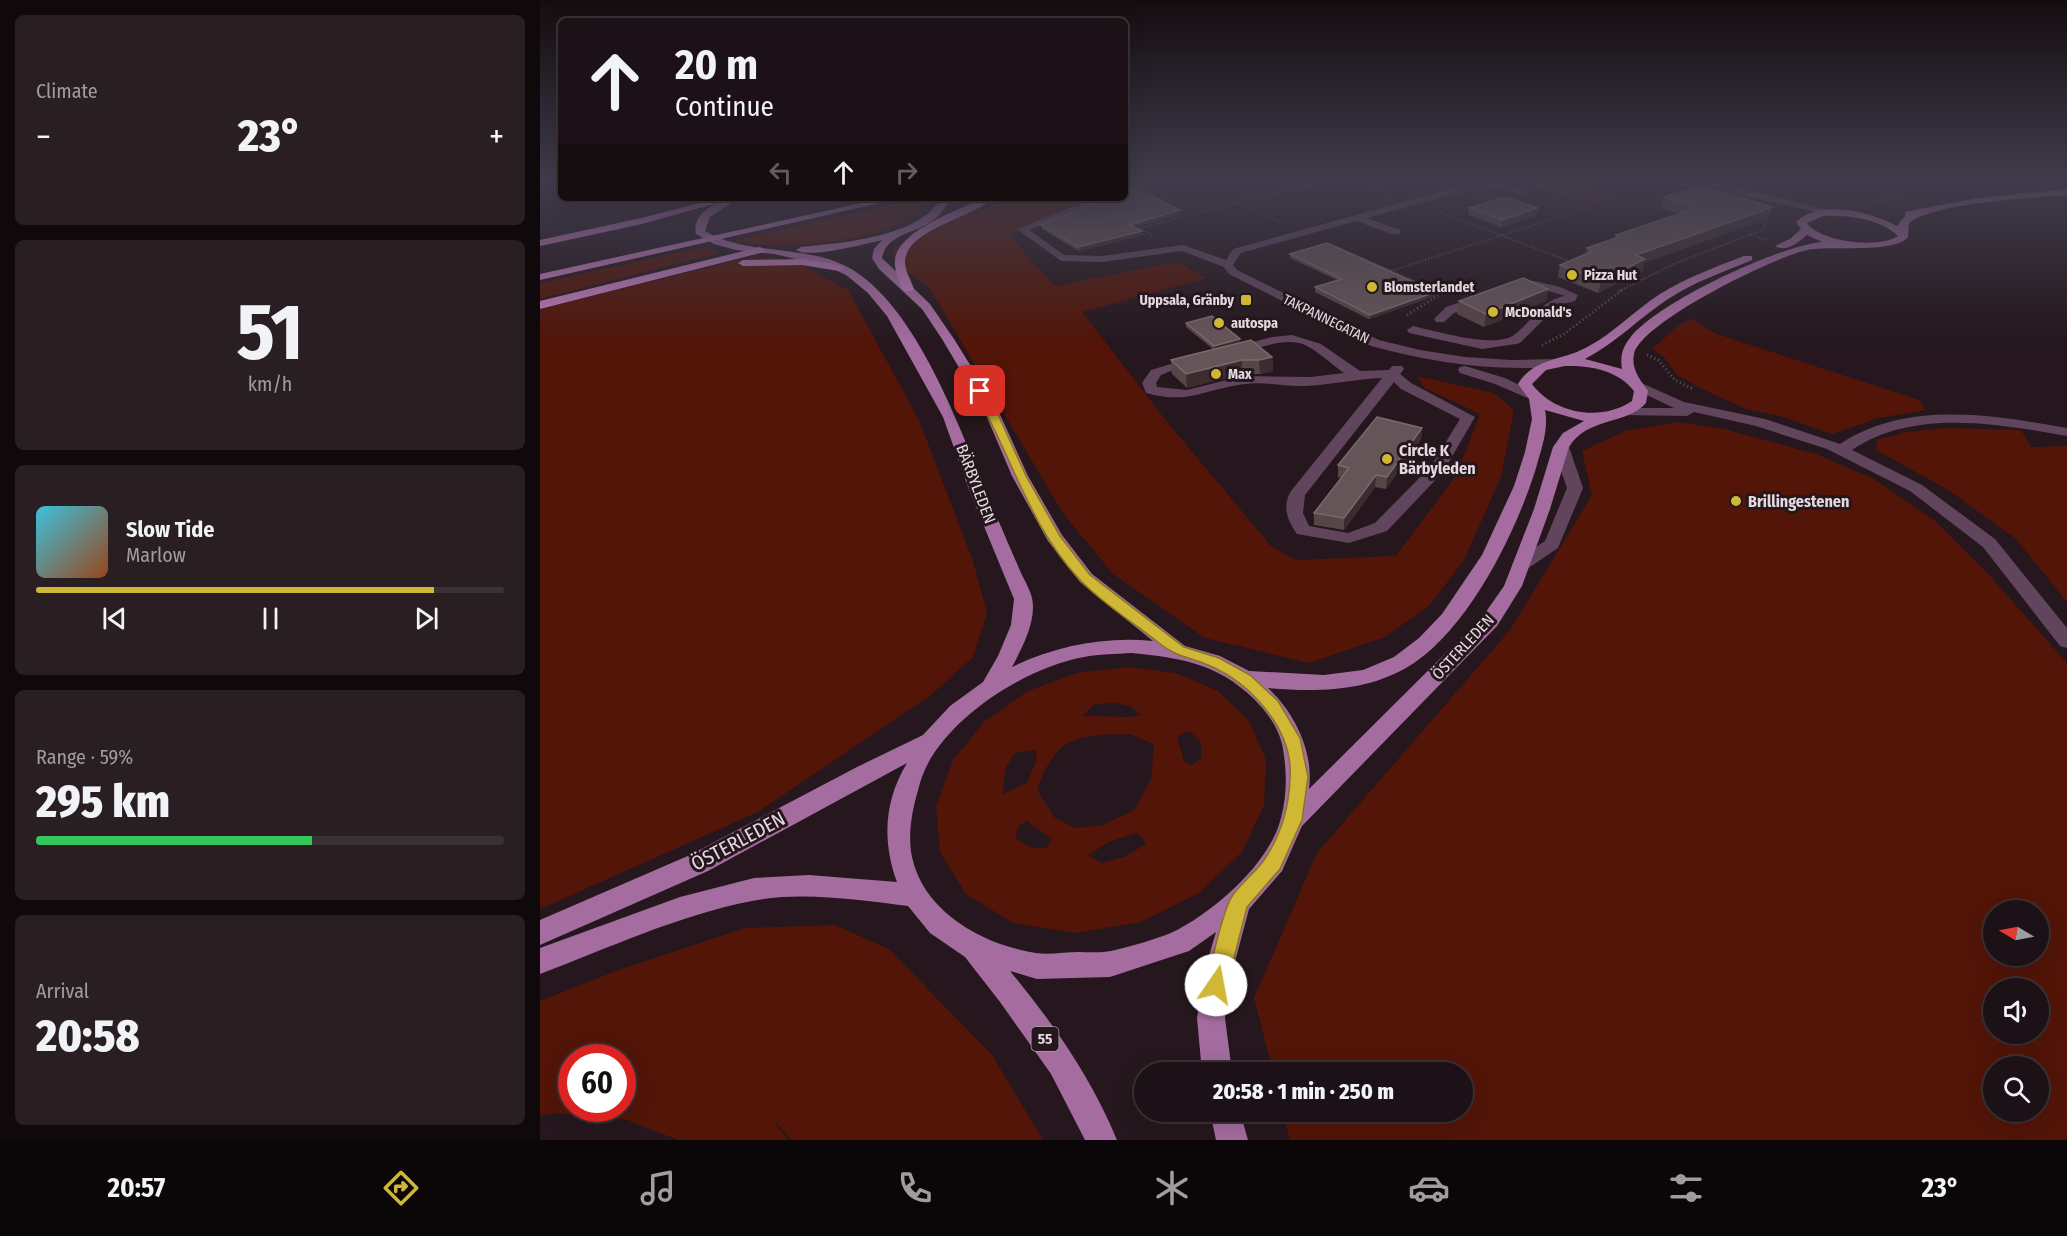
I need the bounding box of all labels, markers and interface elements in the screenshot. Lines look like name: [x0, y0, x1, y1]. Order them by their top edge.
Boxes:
text: 20 m: [675, 40, 758, 90]
icon: ahead: [576, 42, 654, 120]
text: Climate: [36, 79, 98, 103]
text: Continue: [675, 91, 774, 123]
text: 23°: [238, 109, 302, 163]
text: −: [36, 117, 51, 157]
text: +: [489, 117, 504, 157]
icon: left: [764, 156, 797, 189]
icon: ahead: [827, 156, 860, 189]
icon: right: [890, 156, 923, 189]
place label: Pizza Hut: [1584, 267, 1638, 284]
marker: Pizza Hut: [1565, 268, 1579, 282]
place label: Blomsterlandet: [1384, 279, 1476, 296]
marker: Blomsterlandet: [1365, 280, 1379, 294]
text: 51: [236, 286, 304, 380]
street label: TAKPANNEGATAN: [1280, 291, 1372, 347]
place label: Uppsala, Gränby: [1139, 292, 1234, 309]
marker: Uppsala, Gränby: [1239, 293, 1253, 307]
place label: McDonald's: [1505, 304, 1572, 321]
marker: McDonald's: [1486, 305, 1500, 319]
place label: autospa: [1231, 315, 1278, 332]
marker: autospa: [1212, 316, 1226, 330]
pin: [954, 365, 1005, 416]
place label: Max: [1228, 366, 1252, 383]
marker: Max: [1209, 367, 1223, 381]
text: km/h: [248, 372, 292, 396]
icon: arrive: [963, 374, 996, 407]
place label: Circle K Bärbyleden: [1399, 441, 1476, 478]
street label: BÄRBYLEDEN: [952, 442, 1000, 526]
marker: Circle K Bärbyleden: [1380, 452, 1394, 466]
place label: Brillingestenen: [1748, 492, 1849, 511]
marker: Brillingestenen: [1729, 494, 1743, 508]
text: Slow Tide: [126, 516, 214, 543]
text: Marlow: [126, 543, 186, 567]
icon: previous: [98, 602, 131, 635]
icon: pause: [254, 602, 287, 635]
icon: next: [410, 602, 443, 635]
street label: ÖSTERLEDEN: [1428, 610, 1498, 684]
text: Range · 59%: [36, 745, 133, 769]
text: 295 km: [36, 775, 170, 829]
street label: ÖSTERLEDEN: [687, 806, 789, 876]
north arrow: [1983, 900, 2049, 966]
map controls: [1983, 900, 2049, 1122]
position arrow: [1184, 953, 1248, 1017]
button: sound: [1983, 978, 2049, 1044]
text: Arrival: [36, 979, 89, 1003]
text: 20:58: [36, 1009, 140, 1063]
road number: 55: [1032, 1027, 1058, 1051]
speed limit sign: 60: [558, 1044, 636, 1122]
button: search: [1983, 1056, 2049, 1122]
text: 20:58 · 1 min · 250 m: [1213, 1078, 1394, 1105]
icon: directions: [380, 1167, 422, 1209]
icon: music: [637, 1167, 679, 1209]
icon: phone: [894, 1167, 936, 1209]
icon: climate: [1151, 1167, 1193, 1209]
icon: car: [1408, 1167, 1450, 1209]
icon: filters: [1665, 1167, 1707, 1209]
text: 20:57: [107, 1172, 165, 1204]
text: 23°: [1922, 1172, 1960, 1204]

